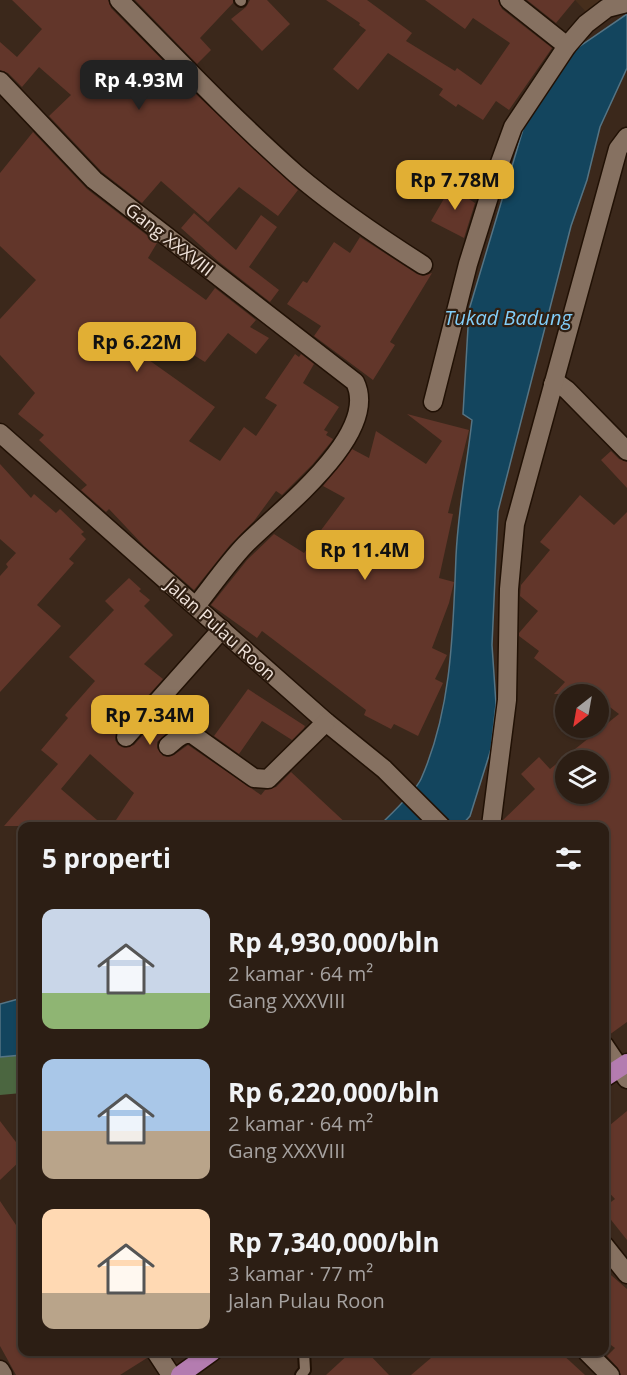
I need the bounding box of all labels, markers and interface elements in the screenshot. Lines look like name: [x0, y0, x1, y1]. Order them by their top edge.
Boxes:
pin: Rp 4.93M: [77, 60, 201, 111]
text: Rp 4.93M: [94, 66, 184, 93]
pin: Rp 7.78M: [393, 160, 517, 211]
text: Rp 7.78M: [410, 166, 500, 193]
street label: Gang XXXVIII: [121, 197, 219, 281]
water label: Tukad Badung: [444, 304, 572, 331]
pin: Rp 6.22M: [75, 322, 199, 373]
text: Rp 6.22M: [92, 328, 182, 355]
pin: Rp 11.4M: [303, 530, 427, 581]
text: Rp 11.4M: [320, 536, 410, 563]
street label: Jalan Pulau Roon: [159, 572, 281, 685]
north arrow: [555, 684, 609, 738]
map controls: [555, 684, 609, 804]
pin: Rp 7.34M: [88, 695, 212, 746]
text: Rp 7.34M: [105, 701, 195, 728]
button: layers: [555, 750, 609, 804]
text: 5 properti: [42, 840, 171, 876]
icon: filters: [552, 842, 585, 875]
text: Rp 4,930,000/bln: [228, 924, 439, 960]
icon: home: [90, 933, 162, 1005]
text: 2 kamar · 64 m²: [228, 960, 373, 987]
text: Gang XXXVIII: [228, 987, 345, 1014]
text: Rp 6,220,000/bln: [228, 1074, 439, 1110]
icon: home: [90, 1083, 162, 1155]
text: 2 kamar · 64 m²: [228, 1110, 373, 1137]
text: Gang XXXVIII: [228, 1137, 345, 1164]
text: Rp 7,340,000/bln: [228, 1224, 439, 1260]
icon: home: [90, 1233, 162, 1305]
text: 3 kamar · 77 m²: [228, 1260, 373, 1287]
text: Jalan Pulau Roon: [228, 1287, 385, 1314]

